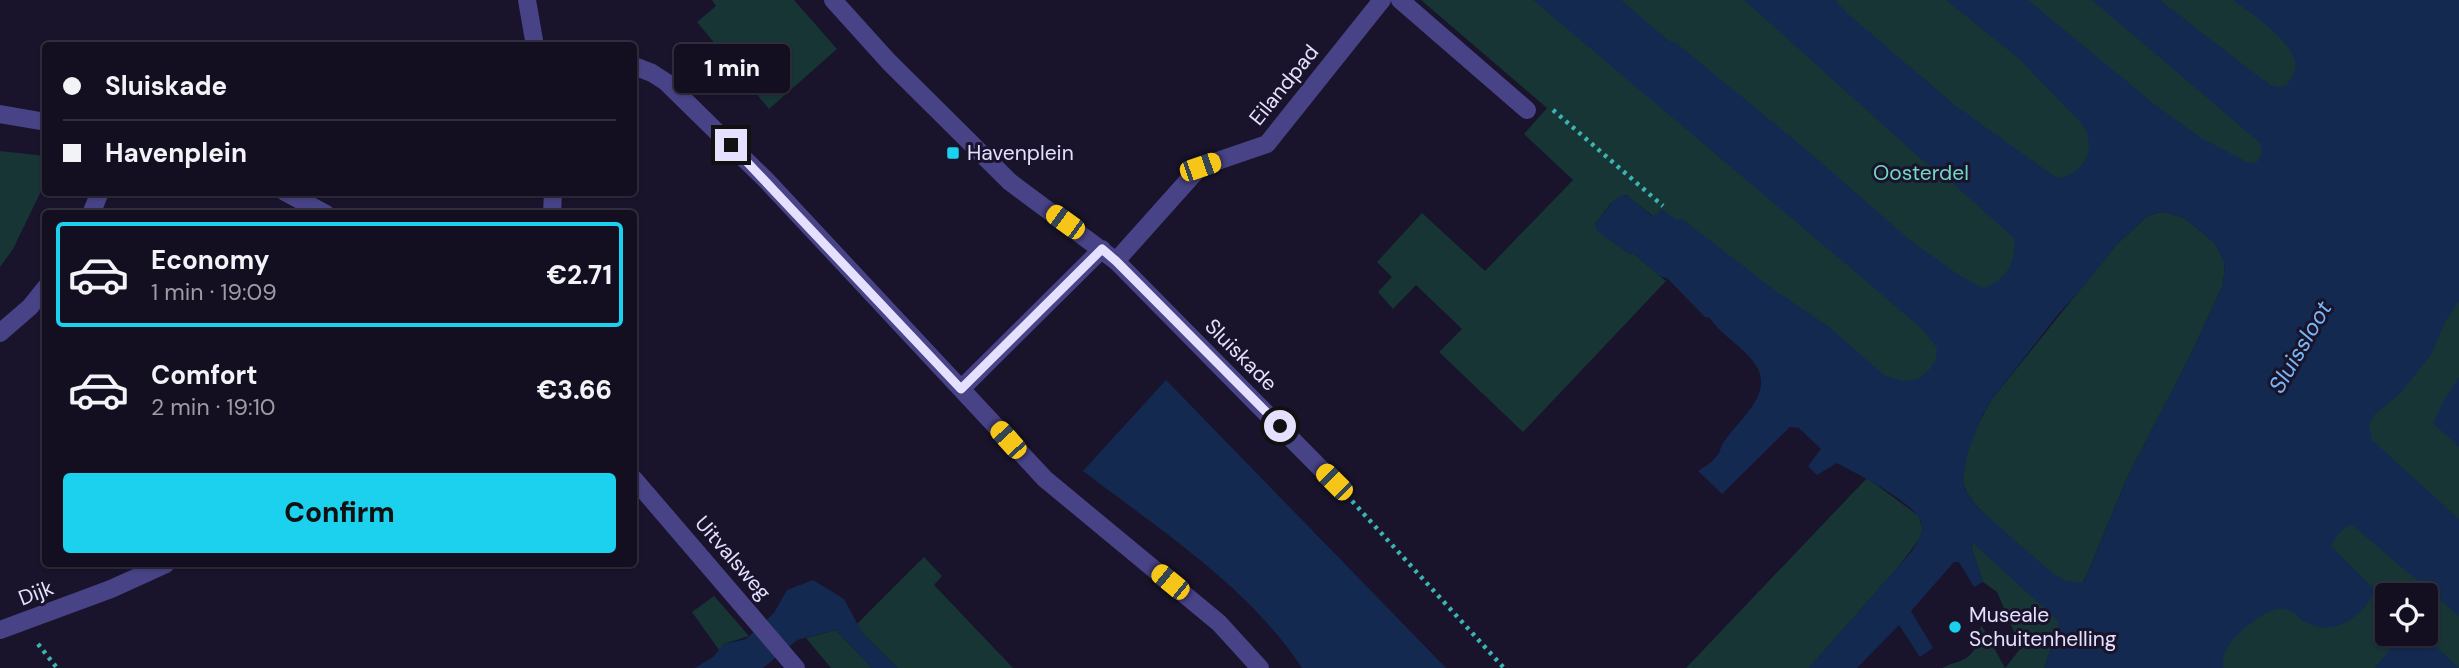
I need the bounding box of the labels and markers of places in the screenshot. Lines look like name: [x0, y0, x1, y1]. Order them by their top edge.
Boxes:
place label: Havenplein: [967, 139, 1074, 167]
marker: Havenplein: [945, 145, 961, 161]
place label: Museale Schuitenhelling: [1969, 601, 2117, 653]
marker: Museale Schuitenhelling: [1947, 619, 1963, 635]

